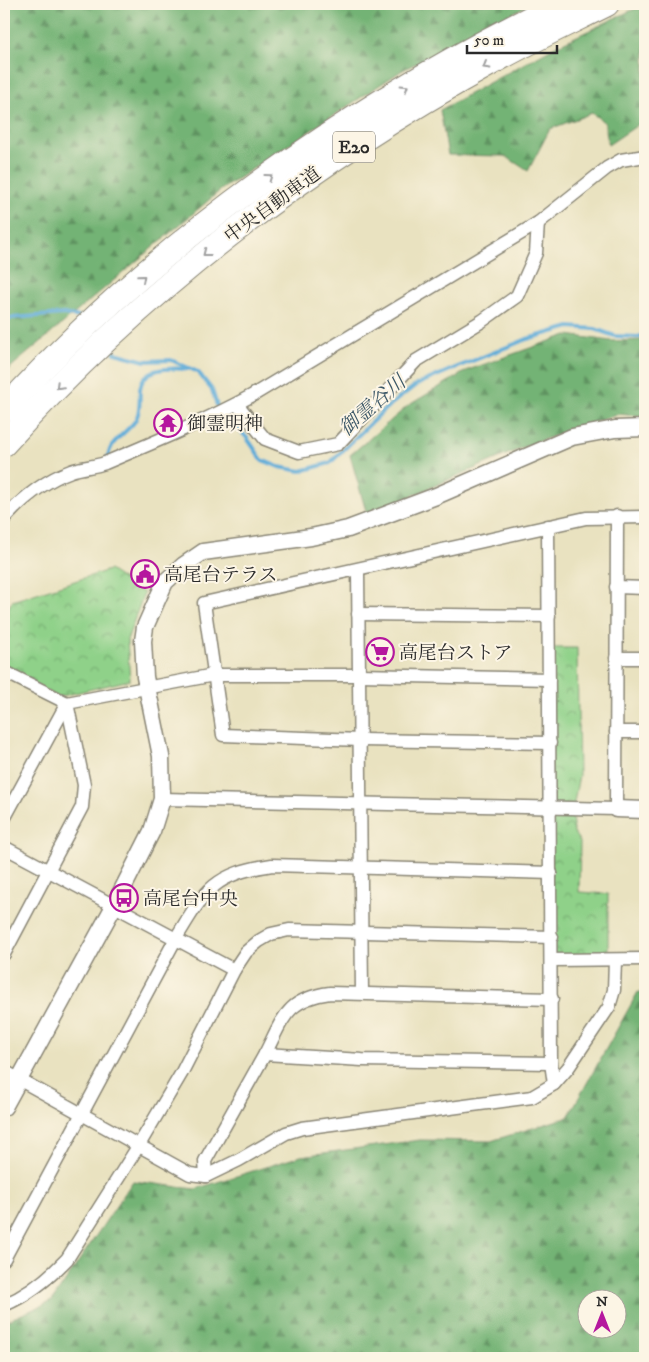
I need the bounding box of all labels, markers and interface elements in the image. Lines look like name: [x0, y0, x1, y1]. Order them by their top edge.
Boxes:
scale bar: [467, 22, 556, 54]
text: 50 m: [474, 31, 504, 50]
one-way arrow: [482, 59, 491, 69]
one-way arrow: [399, 84, 408, 94]
road number: E20: [333, 132, 375, 162]
street label: 中央自動車道: [220, 162, 326, 248]
one-way arrow: [263, 174, 273, 183]
one-way arrow: [203, 248, 212, 256]
one-way arrow: [136, 274, 145, 283]
water label: 御霊谷川: [335, 369, 413, 442]
one-way arrow: [56, 380, 65, 389]
temple icon: 御霊明神: [153, 408, 183, 438]
place label: 御霊明神: [187, 413, 263, 436]
public building icon: 高尾台テラス: [130, 559, 160, 589]
place label: 高尾台テラス: [164, 564, 277, 587]
supermarket icon: 高尾台ストア: [365, 637, 395, 667]
place label: 高尾台ストア: [399, 642, 512, 665]
bus stop icon: 高尾台中央: [109, 883, 139, 913]
place label: 高尾台中央: [143, 888, 238, 911]
north arrow: [576, 1290, 626, 1340]
text: N: [596, 1293, 608, 1311]

